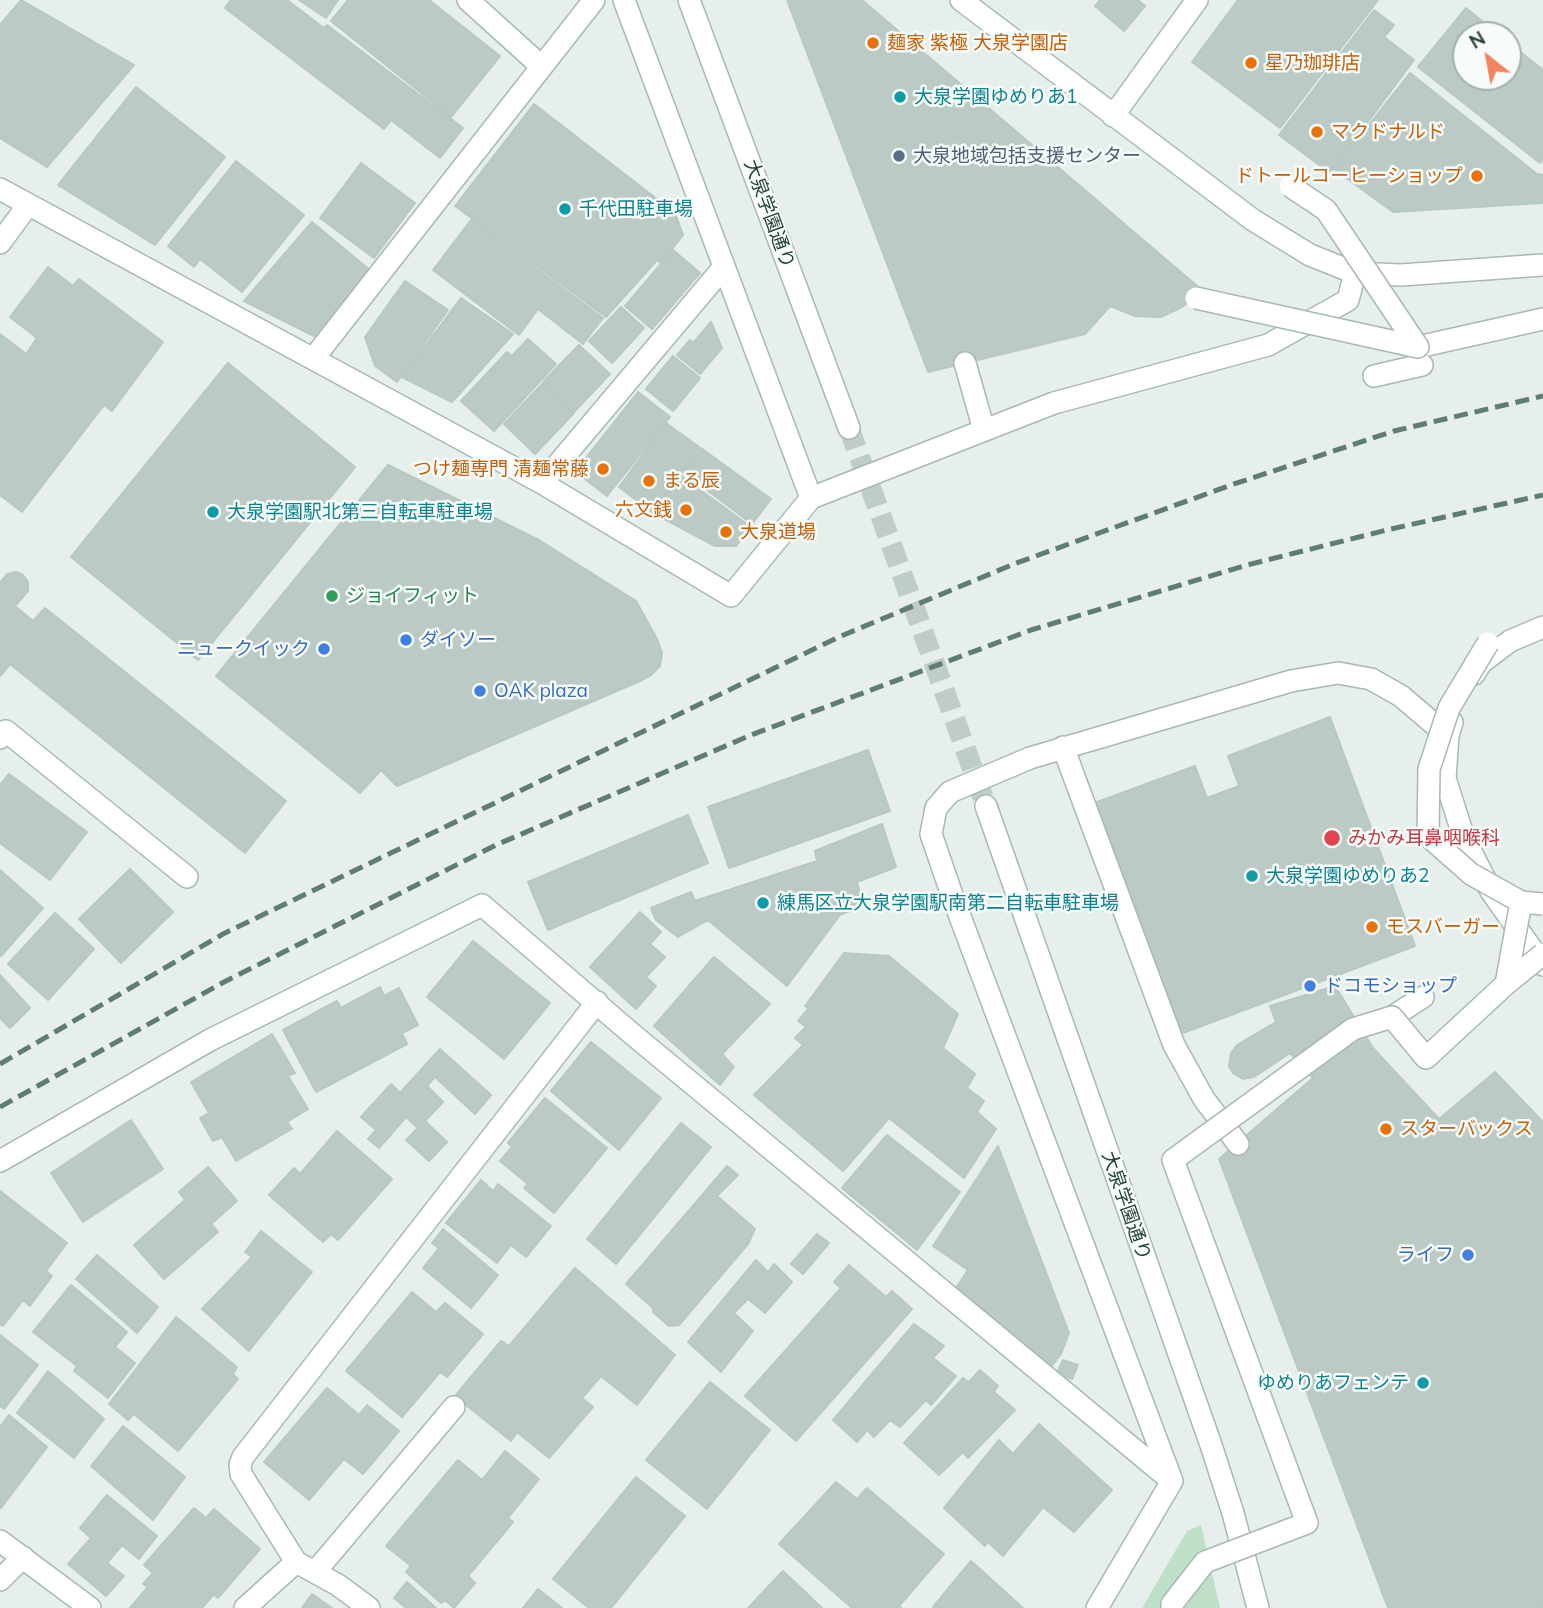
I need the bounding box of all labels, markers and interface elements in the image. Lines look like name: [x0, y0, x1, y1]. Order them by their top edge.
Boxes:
north arrow: [1452, 21, 1522, 91]
text: N: [1465, 26, 1490, 54]
place label: 麺家 紫極 大泉学園店: [887, 32, 1068, 54]
marker: 麺家 紫極 大泉学園店: [865, 35, 881, 51]
place label: 星乃珈琲店: [1265, 52, 1360, 74]
marker: 星乃珈琲店: [1243, 55, 1259, 71]
place label: 大泉学園ゆめりあ1: [914, 86, 1077, 108]
marker: 大泉学園ゆめりあ1: [892, 89, 908, 105]
place label: マクドナルド: [1331, 121, 1445, 143]
marker: マクドナルド: [1309, 124, 1325, 140]
place label: 大泉地域包括支援センター: [913, 145, 1141, 167]
marker: 大泉地域包括支援センター: [891, 148, 907, 164]
street label: 大泉学園通り: [739, 157, 799, 271]
place label: ドトールコーヒーショップ: [1235, 165, 1463, 187]
marker: ドトールコーヒーショップ: [1469, 168, 1485, 184]
place label: 千代田駐車場: [579, 198, 693, 220]
marker: 千代田駐車場: [557, 201, 573, 217]
place label: つけ麺専門 清麺常藤: [413, 458, 589, 480]
marker: つけ麺専門 清麺常藤: [595, 461, 611, 477]
place label: まる辰: [663, 470, 720, 492]
marker: まる辰: [641, 473, 657, 489]
place label: 六文銭: [615, 499, 672, 521]
place label: 大泉学園駅北第三自転車駐車場: [227, 501, 493, 523]
marker: 六文銭: [678, 502, 694, 518]
marker: 大泉学園駅北第三自転車駐車場: [205, 504, 221, 520]
place label: 大泉道場: [740, 521, 816, 543]
marker: 大泉道場: [718, 524, 734, 540]
place label: ジョイフィット: [346, 585, 479, 607]
marker: ジョイフィット: [324, 588, 340, 604]
place label: ダイソー: [420, 629, 496, 651]
marker: ダイソー: [398, 632, 414, 648]
place label: ニュークイック: [177, 638, 310, 660]
marker: ニュークイック: [316, 641, 332, 657]
place label: OAK plaza: [494, 680, 588, 702]
marker: OAK plaza: [472, 683, 488, 699]
place label: みかみ耳鼻咽喉科: [1348, 827, 1500, 849]
marker: みかみ耳鼻咽喉科: [1322, 828, 1342, 848]
place label: 大泉学園ゆめりあ2: [1266, 865, 1429, 887]
marker: 大泉学園ゆめりあ2: [1244, 868, 1260, 884]
place label: 練馬区立大泉学園駅南第二自転車駐車場: [777, 892, 1119, 914]
marker: 練馬区立大泉学園駅南第二自転車駐車場: [755, 895, 771, 911]
place label: モスバーガー: [1386, 916, 1500, 938]
marker: モスバーガー: [1364, 919, 1380, 935]
place label: ドコモショップ: [1324, 975, 1457, 997]
marker: ドコモショップ: [1302, 978, 1318, 994]
place label: スターバックス: [1400, 1118, 1533, 1140]
marker: スターバックス: [1378, 1121, 1394, 1137]
street label: 大泉学園通り: [1097, 1148, 1155, 1264]
place label: ライフ: [1397, 1244, 1454, 1266]
marker: ライフ: [1460, 1247, 1476, 1263]
place label: ゆめりあフェンテ: [1257, 1372, 1409, 1394]
marker: ゆめりあフェンテ: [1415, 1375, 1431, 1391]

